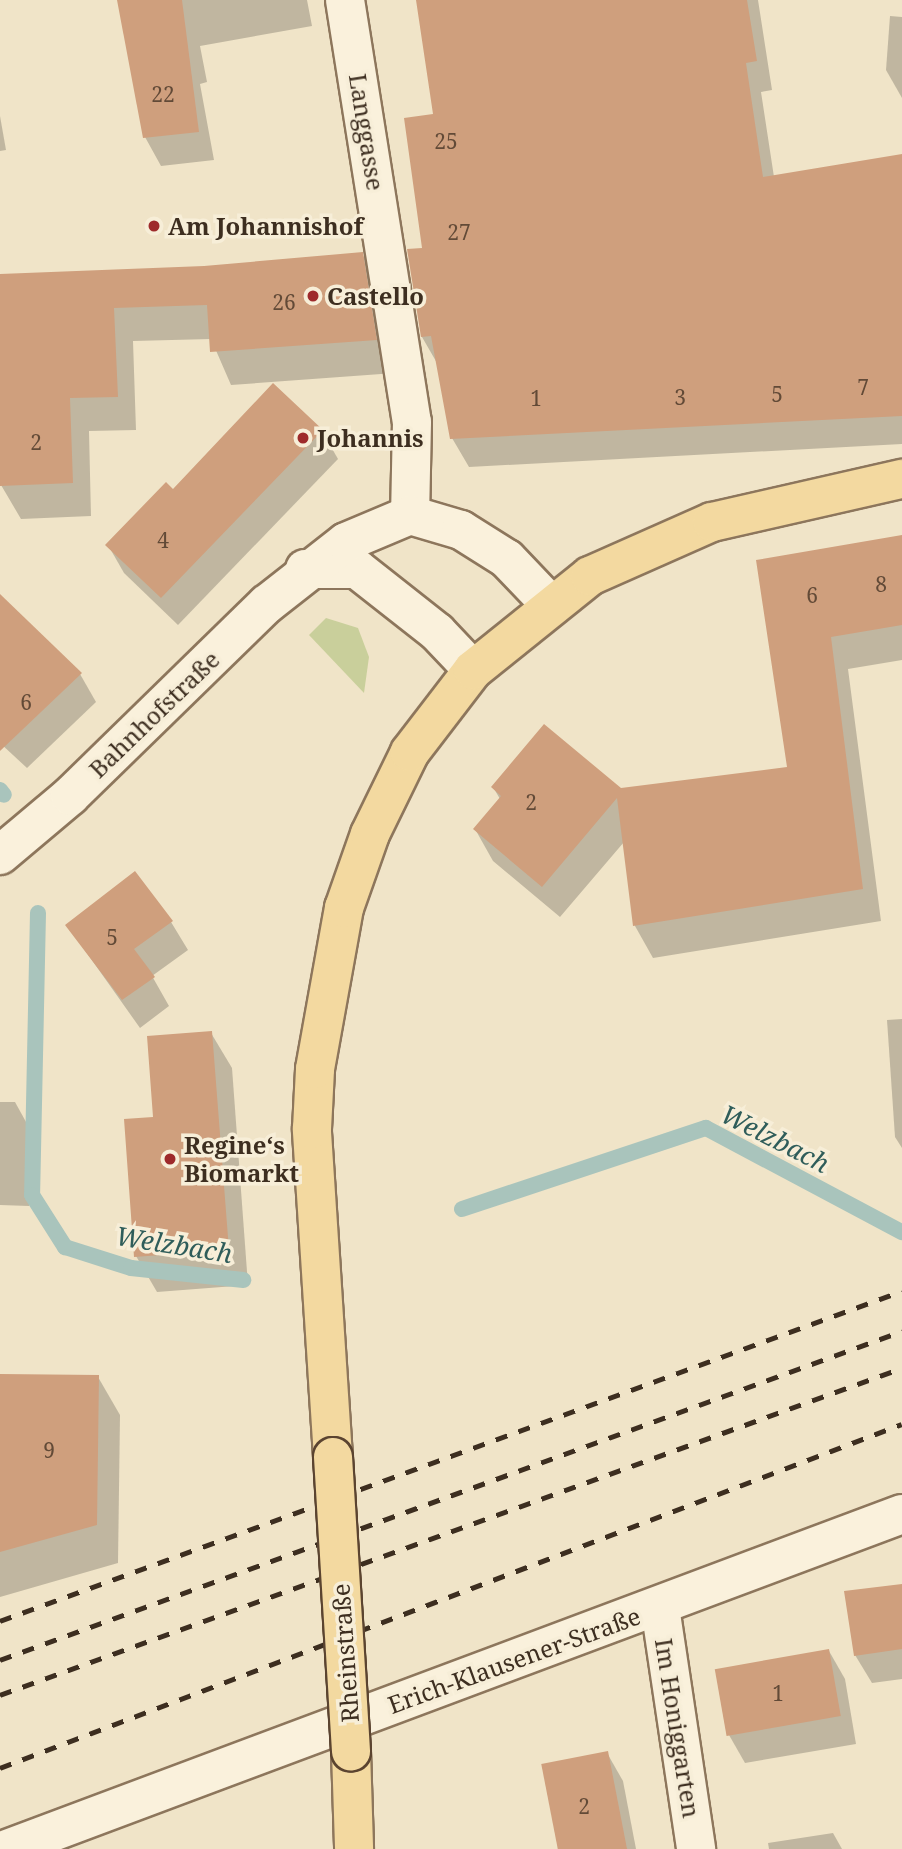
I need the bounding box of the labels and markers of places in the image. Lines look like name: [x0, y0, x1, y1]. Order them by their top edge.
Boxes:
place label: Am Johannishof: [168, 212, 363, 240]
marker: Am Johannishof: [146, 218, 162, 234]
place label: Castello: [327, 282, 424, 310]
marker: Castello: [305, 288, 321, 304]
place label: Johannis: [317, 424, 424, 452]
marker: Johannis: [295, 430, 311, 446]
place label: Regine‘s Biomarkt: [184, 1131, 299, 1187]
marker: Regine‘s Biomarkt: [162, 1151, 178, 1167]

